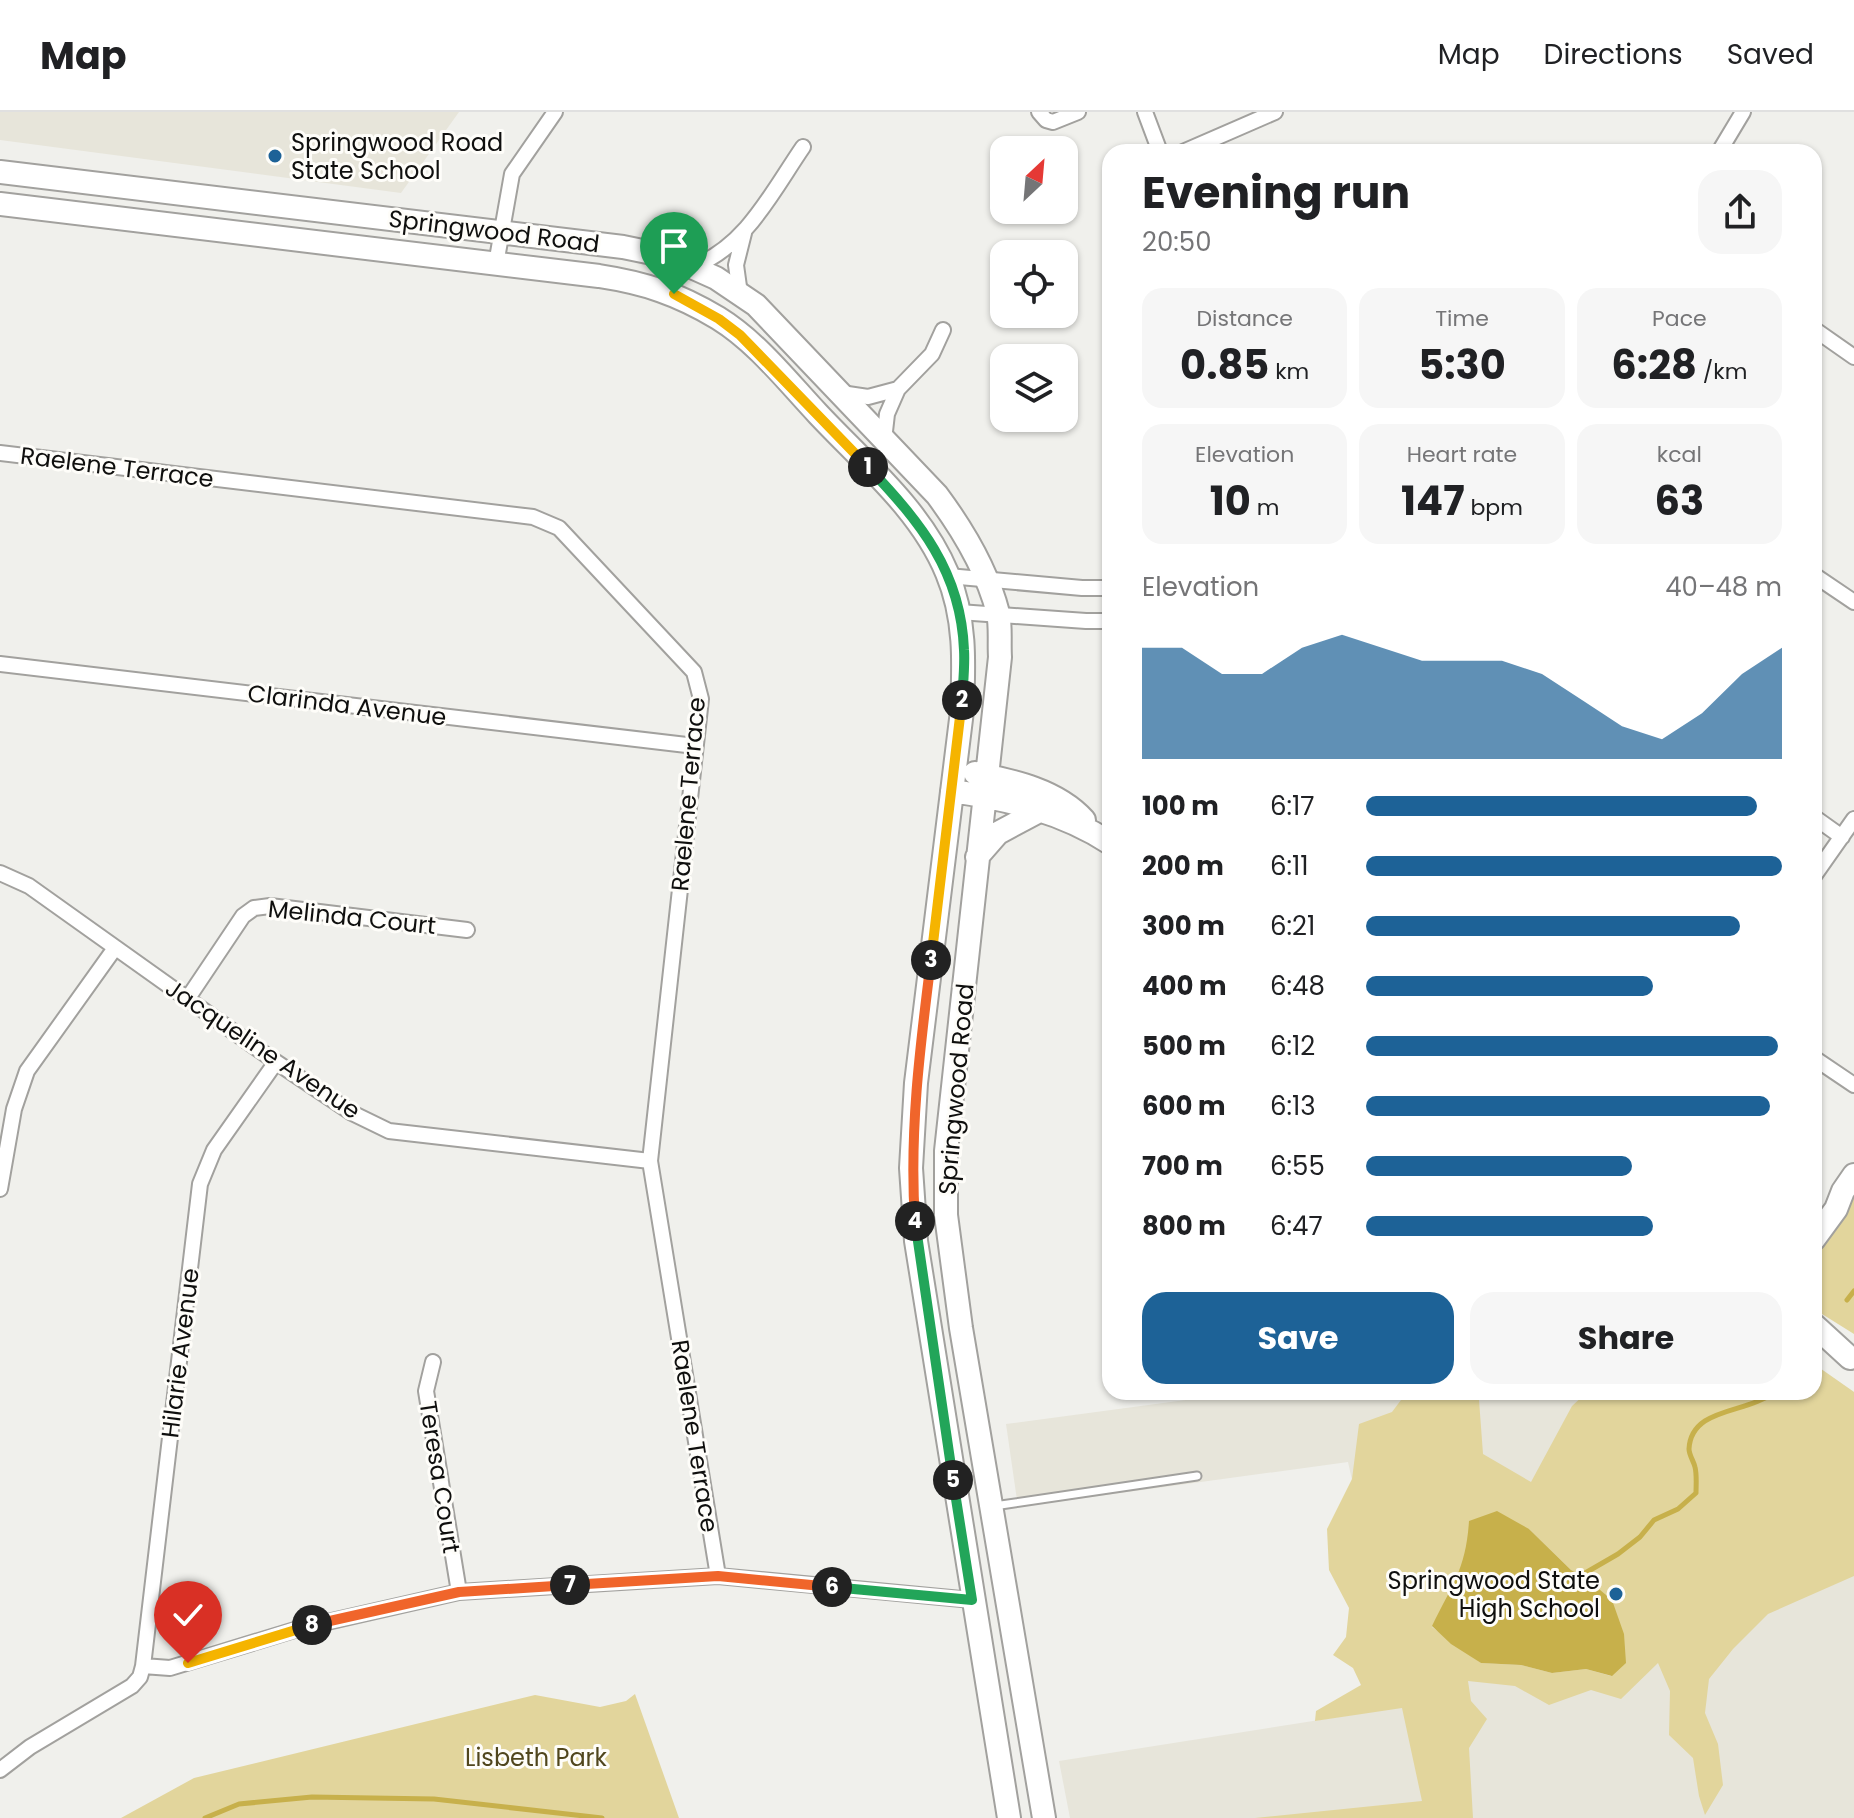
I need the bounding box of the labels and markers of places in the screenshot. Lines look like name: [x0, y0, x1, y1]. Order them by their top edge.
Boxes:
place label: Springwood Road State School: [291, 126, 503, 187]
marker: Springwood Road State School: [266, 147, 284, 165]
pin: [640, 212, 708, 294]
pin: 1: [848, 447, 888, 487]
pin: 2: [942, 680, 982, 720]
pin: 3: [911, 940, 951, 980]
pin: 4: [895, 1201, 935, 1241]
pin: 5: [933, 1460, 973, 1500]
place label: Springwood State High School: [1388, 1564, 1600, 1625]
pin: 7: [550, 1565, 590, 1605]
pin: 6: [812, 1567, 852, 1607]
pin: [154, 1581, 222, 1663]
marker: Springwood State High School: [1607, 1585, 1625, 1603]
pin: 8: [292, 1605, 332, 1645]

